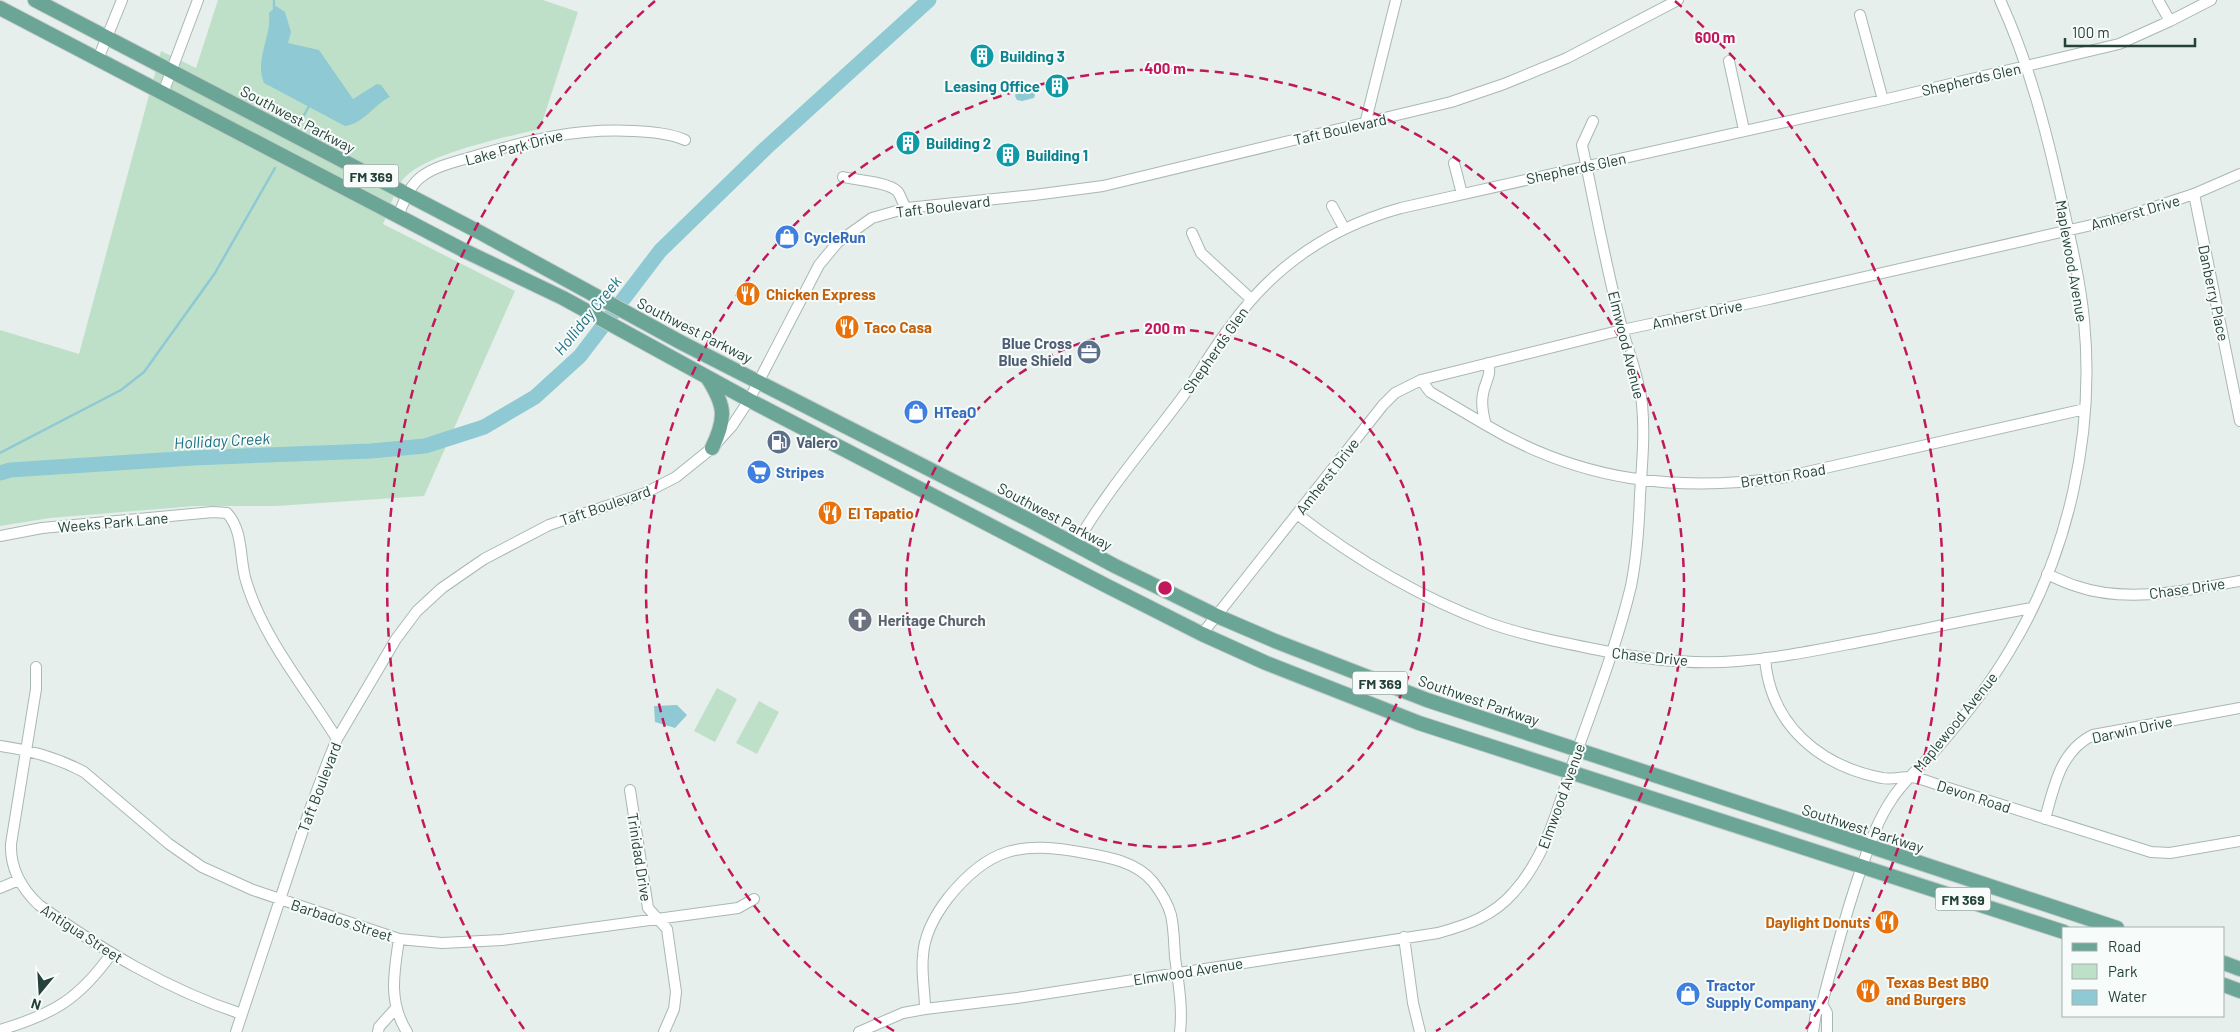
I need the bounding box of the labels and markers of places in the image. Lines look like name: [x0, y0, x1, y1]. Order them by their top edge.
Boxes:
building icon: Building 3: [969, 43, 995, 69]
place label: Building 3: [1000, 47, 1065, 65]
building icon: Leasing Office: [1044, 73, 1070, 99]
place label: Leasing Office: [944, 77, 1040, 95]
building icon: Building 2: [895, 130, 921, 156]
place label: Building 2: [926, 134, 991, 152]
building icon: Building 1: [995, 142, 1021, 168]
place label: Building 1: [1026, 146, 1088, 164]
shop icon: CycleRun: [774, 224, 800, 250]
place label: CycleRun: [804, 228, 866, 246]
restaurant icon: Chicken Express: [735, 281, 761, 307]
place label: Chicken Express: [766, 285, 876, 303]
restaurant icon: Taco Casa: [834, 314, 860, 340]
place label: Taco Casa: [864, 318, 932, 336]
place label: Blue Cross Blue Shield: [998, 334, 1072, 369]
office icon: Blue Cross Blue Shield: [1076, 339, 1102, 365]
shop icon: HTeaO: [903, 399, 929, 425]
place label: HTeaO: [934, 403, 976, 421]
fuel station icon: Valero: [766, 429, 792, 455]
place label: Valero: [796, 433, 838, 451]
supermarket icon: Stripes: [746, 459, 772, 485]
place label: Stripes: [776, 463, 825, 481]
restaurant icon: El Tapatio: [817, 500, 843, 526]
place label: El Tapatio: [848, 504, 914, 522]
centre of rings: [1156, 579, 1174, 597]
church icon: Heritage Church: [847, 607, 873, 633]
place label: Heritage Church: [878, 611, 986, 629]
restaurant icon: Daylight Donuts: [1874, 909, 1900, 935]
place label: Daylight Donuts: [1766, 913, 1870, 931]
place label: Texas Best BBQ and Burgers: [1886, 973, 1989, 1008]
place label: Tractor Supply Company: [1706, 976, 1817, 1011]
restaurant icon: Texas Best BBQ and Burgers: [1855, 978, 1881, 1004]
shop icon: Tractor Supply Company: [1675, 981, 1701, 1007]

